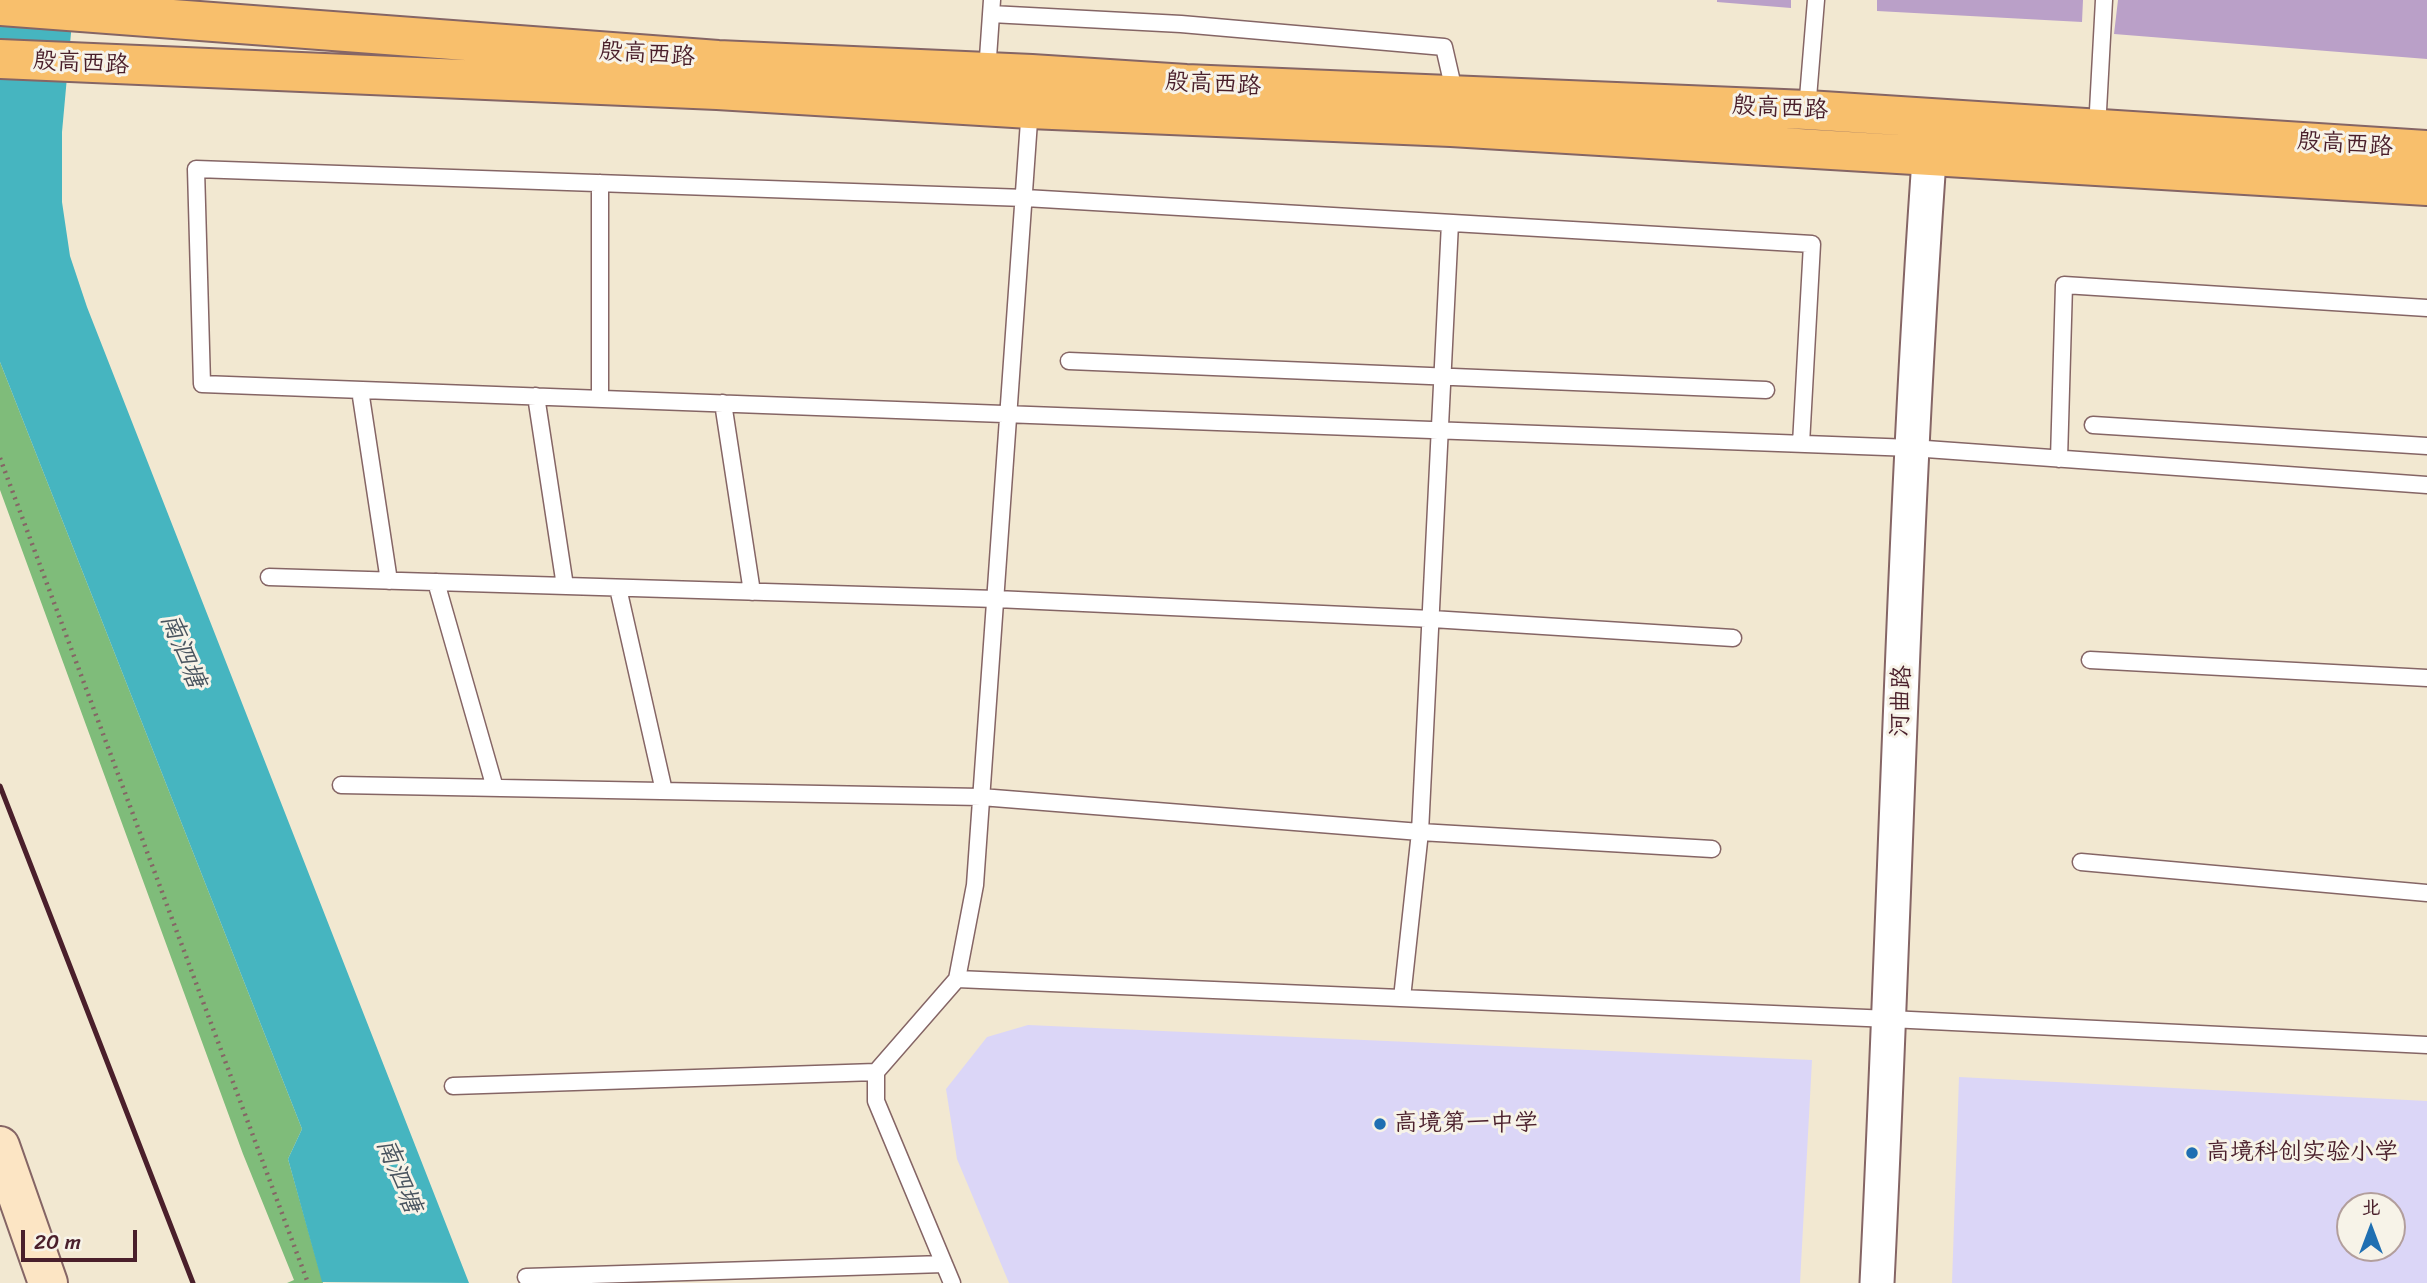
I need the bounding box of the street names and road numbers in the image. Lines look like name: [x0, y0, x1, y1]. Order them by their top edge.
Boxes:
street label: 殷高西路: [598, 37, 696, 73]
street label: 殷高西路: [32, 47, 130, 81]
street label: 殷高西路: [1164, 68, 1262, 102]
street label: 殷高西路: [1731, 92, 1829, 126]
street label: 殷高西路: [2296, 127, 2394, 163]
street label: 河曲路: [1886, 665, 1918, 737]

